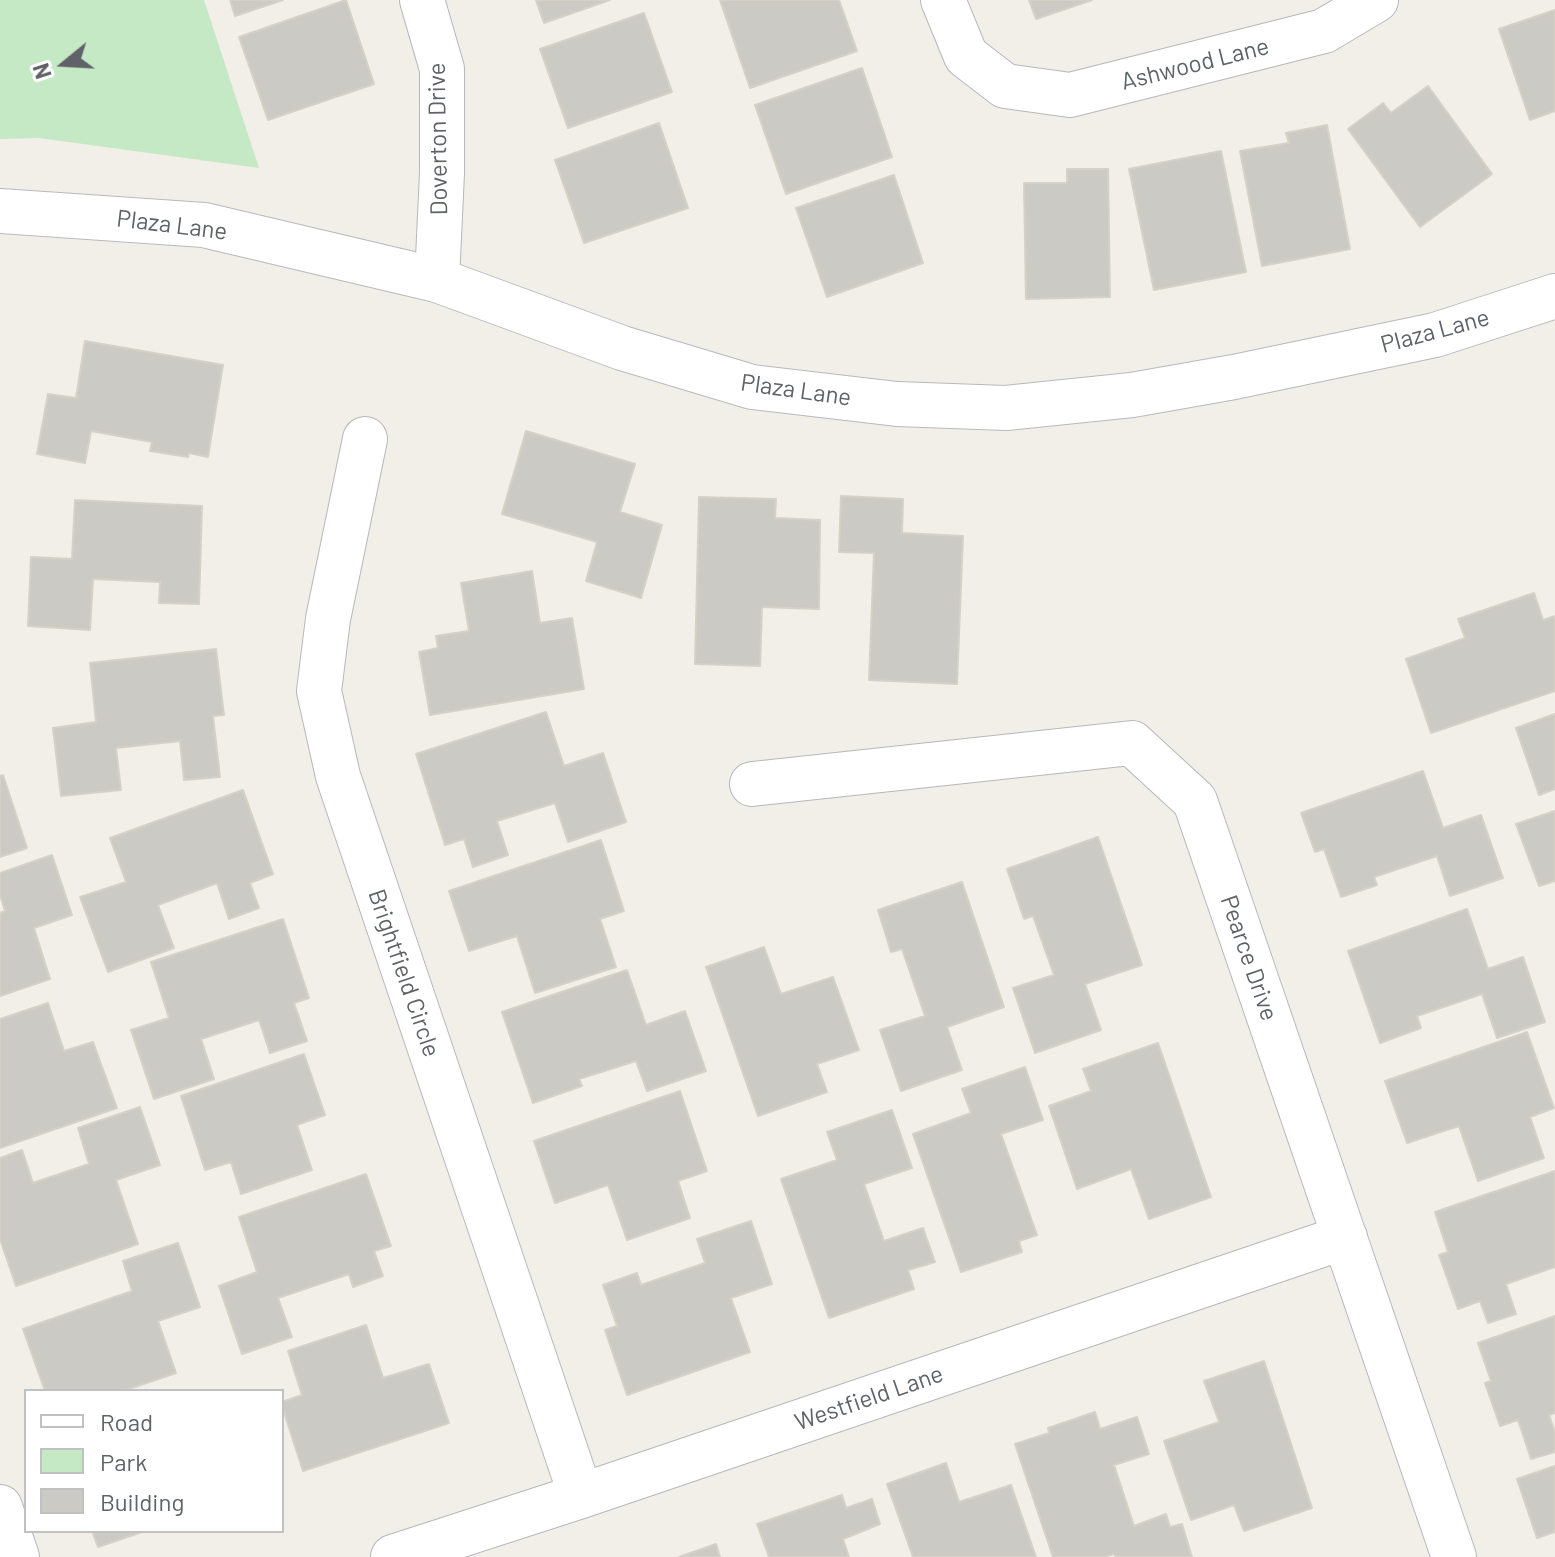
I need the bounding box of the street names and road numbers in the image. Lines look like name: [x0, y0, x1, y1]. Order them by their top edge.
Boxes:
street label: Ashwood Lane: [1118, 32, 1272, 96]
street label: Doverton Drive: [422, 62, 454, 216]
street label: Plaza Lane: [115, 204, 229, 246]
street label: Plaza Lane: [1378, 303, 1492, 359]
street label: Plaza Lane: [739, 368, 853, 412]
street label: Brightfield Circle: [362, 885, 446, 1061]
street label: Pearce Drive: [1214, 891, 1284, 1025]
street label: Westfield Lane: [791, 1359, 947, 1437]

